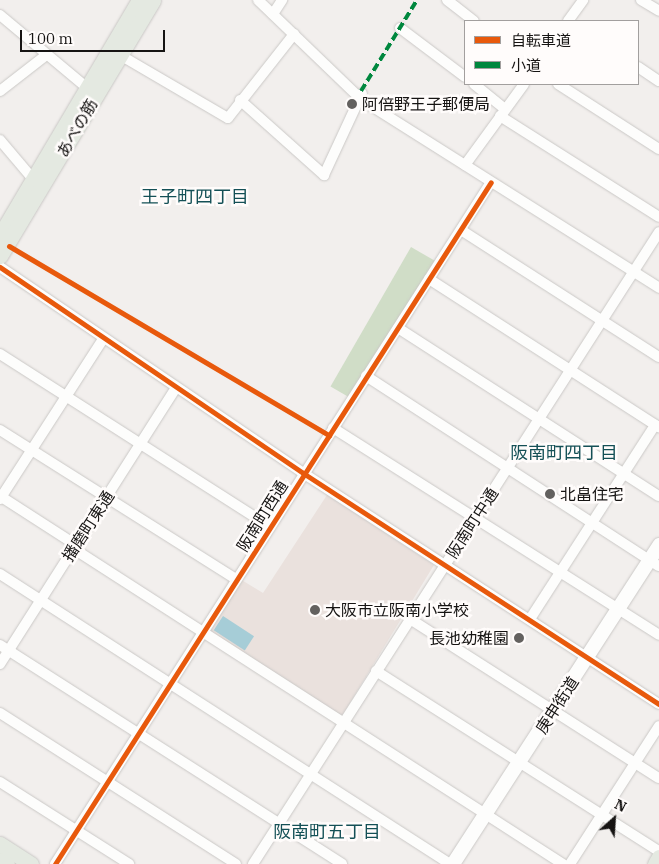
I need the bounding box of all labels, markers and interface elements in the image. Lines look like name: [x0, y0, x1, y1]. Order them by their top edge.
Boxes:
scale bar: [22, 20, 168, 52]
legend: [464, 20, 639, 85]
text: 100 m: [28, 29, 73, 48]
text: 自転車道: [511, 31, 571, 50]
text: 小道: [511, 56, 541, 75]
place label: 阿倍野王子郵便局: [362, 94, 490, 114]
street label: あべの筋: [53, 95, 101, 161]
marker: 阿倍野王子郵便局: [346, 98, 358, 110]
district label: 王子町四丁目: [141, 186, 249, 208]
district label: 阪南町四丁目: [510, 442, 618, 464]
street label: 阪南町西通: [233, 477, 291, 555]
street label: 阪南町中通: [442, 484, 502, 562]
place label: 北畠住宅: [560, 484, 624, 504]
street label: 播磨町東通: [58, 487, 118, 565]
marker: 北畠住宅: [544, 488, 556, 500]
place label: 大阪市立阪南小学校: [325, 600, 469, 620]
marker: 大阪市立阪南小学校: [309, 604, 321, 616]
place label: 長池幼稚園: [429, 628, 509, 648]
marker: 長池幼稚園: [513, 632, 525, 644]
street label: 庚申街道: [532, 673, 582, 737]
north arrow: [589, 794, 639, 844]
text: N: [612, 795, 629, 816]
district label: 阪南町五丁目: [273, 821, 381, 843]

